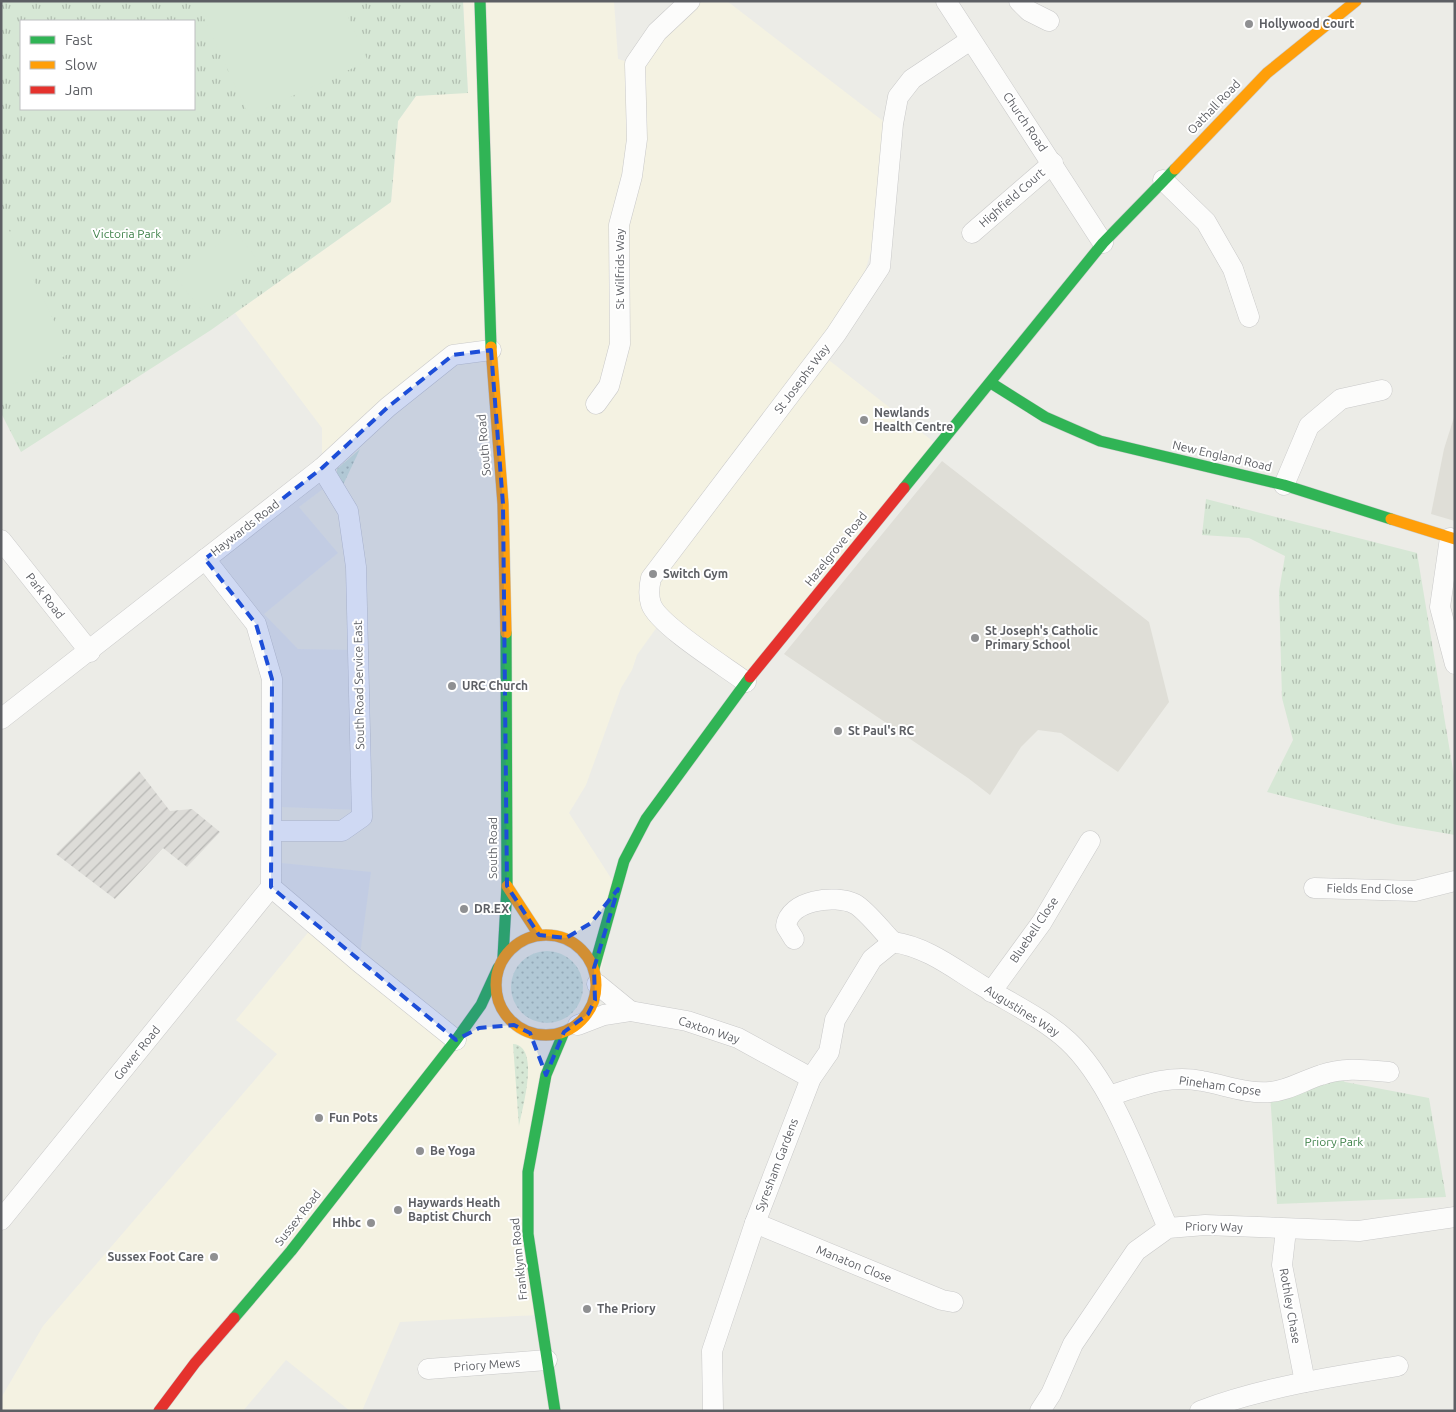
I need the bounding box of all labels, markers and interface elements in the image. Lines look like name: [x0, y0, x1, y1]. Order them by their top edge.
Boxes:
place label: Hollywood Court: [1259, 17, 1354, 30]
marker: Hollywood Court: [1243, 18, 1255, 30]
legend: [20, 20, 195, 110]
text: Fast: [65, 31, 93, 48]
text: Slow: [65, 56, 98, 73]
street label: Oathall Road: [1185, 77, 1243, 136]
text: Jam: [65, 81, 93, 98]
street label: Church Road: [1001, 90, 1050, 154]
street label: Highfield Court: [976, 165, 1047, 230]
park label: Victoria Park: [93, 227, 161, 240]
street label: St Wilfrids Way: [613, 228, 626, 309]
street label: St Josephs Way: [771, 341, 832, 416]
place label: Newlands Health Centre: [874, 406, 953, 433]
street label: South Road: [474, 414, 493, 477]
marker: Newlands Health Centre: [858, 414, 870, 426]
street label: New England Road: [1171, 438, 1273, 473]
street label: Haywards Road: [208, 497, 281, 558]
street label: Hazelgrove Road: [802, 509, 869, 588]
place label: Switch Gym: [663, 567, 728, 580]
marker: Switch Gym: [647, 568, 659, 580]
street label: Park Road: [24, 570, 67, 621]
street label: South Road Service East: [351, 620, 366, 750]
place label: St Joseph's Catholic Primary School: [985, 624, 1098, 651]
marker: St Joseph's Catholic Primary School: [969, 632, 981, 644]
place label: URC Church: [462, 679, 528, 692]
marker: URC Church: [446, 680, 458, 692]
place label: St Paul's RC: [848, 724, 915, 737]
marker: St Paul's RC: [832, 725, 844, 737]
street label: South Road: [486, 817, 499, 879]
street label: Fields End Close: [1327, 881, 1413, 896]
street label: Bluebell Close: [1007, 894, 1060, 965]
place label: DR.EX: [474, 902, 509, 915]
marker: DR.EX: [458, 903, 470, 915]
street label: Augustines Way: [983, 982, 1062, 1039]
street label: Caxton Way: [677, 1013, 742, 1046]
street label: Gower Road: [111, 1023, 162, 1082]
street label: Pineham Copse: [1178, 1073, 1262, 1098]
place label: Fun Pots: [329, 1111, 378, 1124]
marker: Fun Pots: [313, 1112, 325, 1124]
street label: Syresham Gardens: [753, 1116, 800, 1213]
park label: Priory Park: [1305, 1135, 1363, 1148]
place label: Be Yoga: [430, 1144, 475, 1157]
marker: Be Yoga: [414, 1145, 426, 1157]
street label: Sussex Road: [272, 1187, 323, 1248]
place label: Haywards Heath Baptist Church: [408, 1196, 500, 1223]
marker: Haywards Heath Baptist Church: [392, 1204, 404, 1216]
place label: Hhbc: [332, 1216, 361, 1229]
marker: Hhbc: [365, 1217, 377, 1229]
street label: Franklynn Road: [508, 1217, 529, 1301]
street label: Priory Way: [1185, 1219, 1243, 1234]
street label: Manaton Close: [815, 1242, 894, 1285]
place label: Sussex Foot Care: [107, 1250, 204, 1263]
marker: Sussex Foot Care: [208, 1251, 220, 1263]
street label: Rothley Chase: [1277, 1267, 1304, 1345]
place label: The Priory: [597, 1302, 656, 1315]
marker: The Priory: [581, 1303, 593, 1315]
street label: Priory Mews: [453, 1356, 521, 1373]

